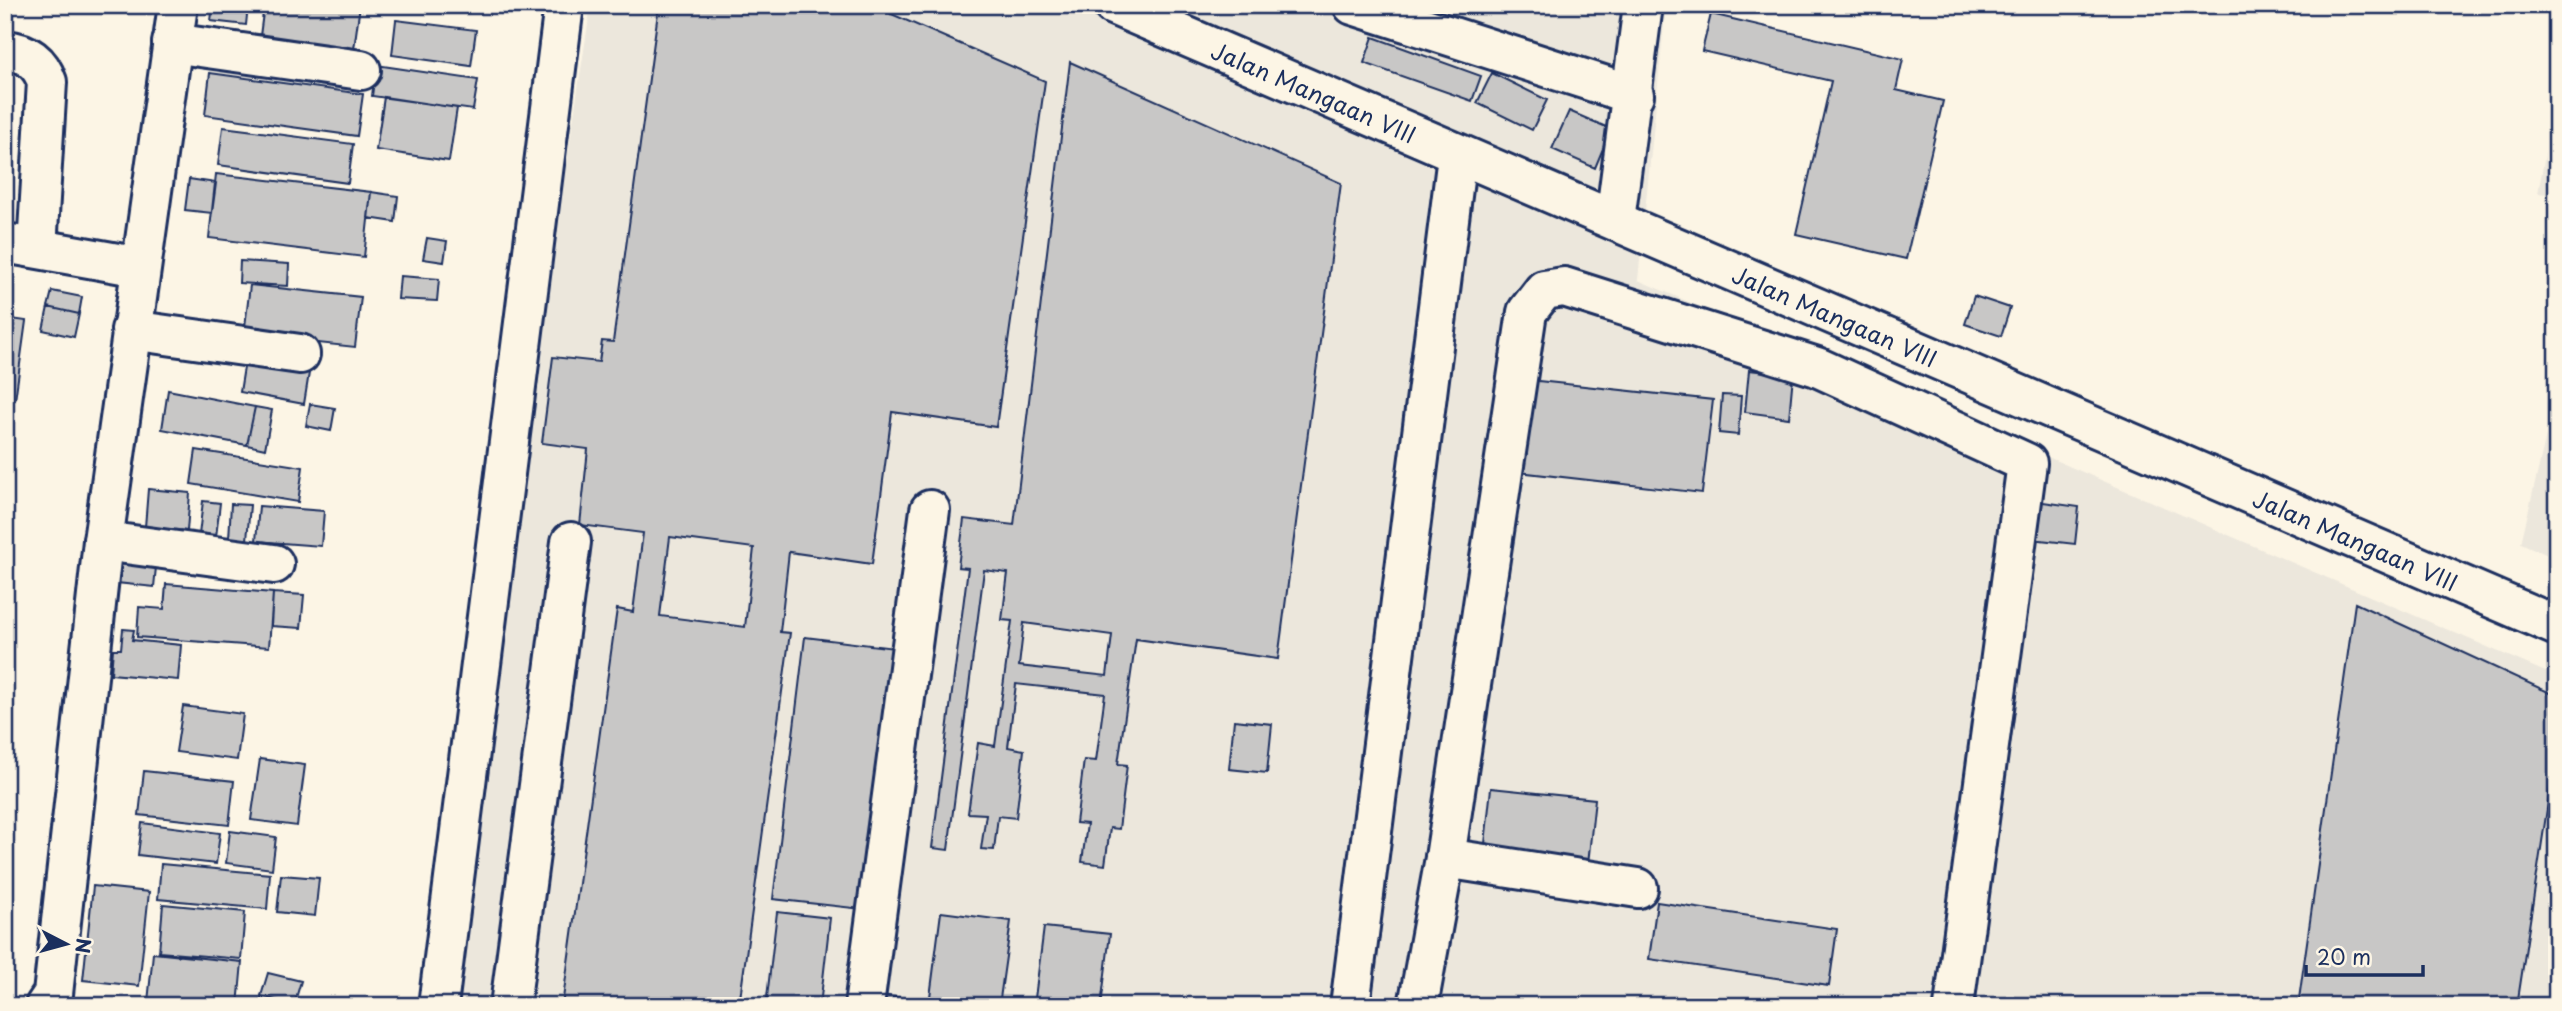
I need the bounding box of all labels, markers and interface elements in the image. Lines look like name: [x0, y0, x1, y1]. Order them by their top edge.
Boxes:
street label: Jalan Mangaan VIII: [1206, 32, 1422, 151]
street label: Jalan Mangaan VIII: [1727, 256, 1943, 375]
street label: Jalan Mangaan VIII: [2248, 480, 2464, 599]
north arrow: [32, 909, 102, 979]
scale bar: [2306, 934, 2424, 978]
text: N: [69, 937, 99, 955]
text: 20 m: [2317, 940, 2371, 972]

